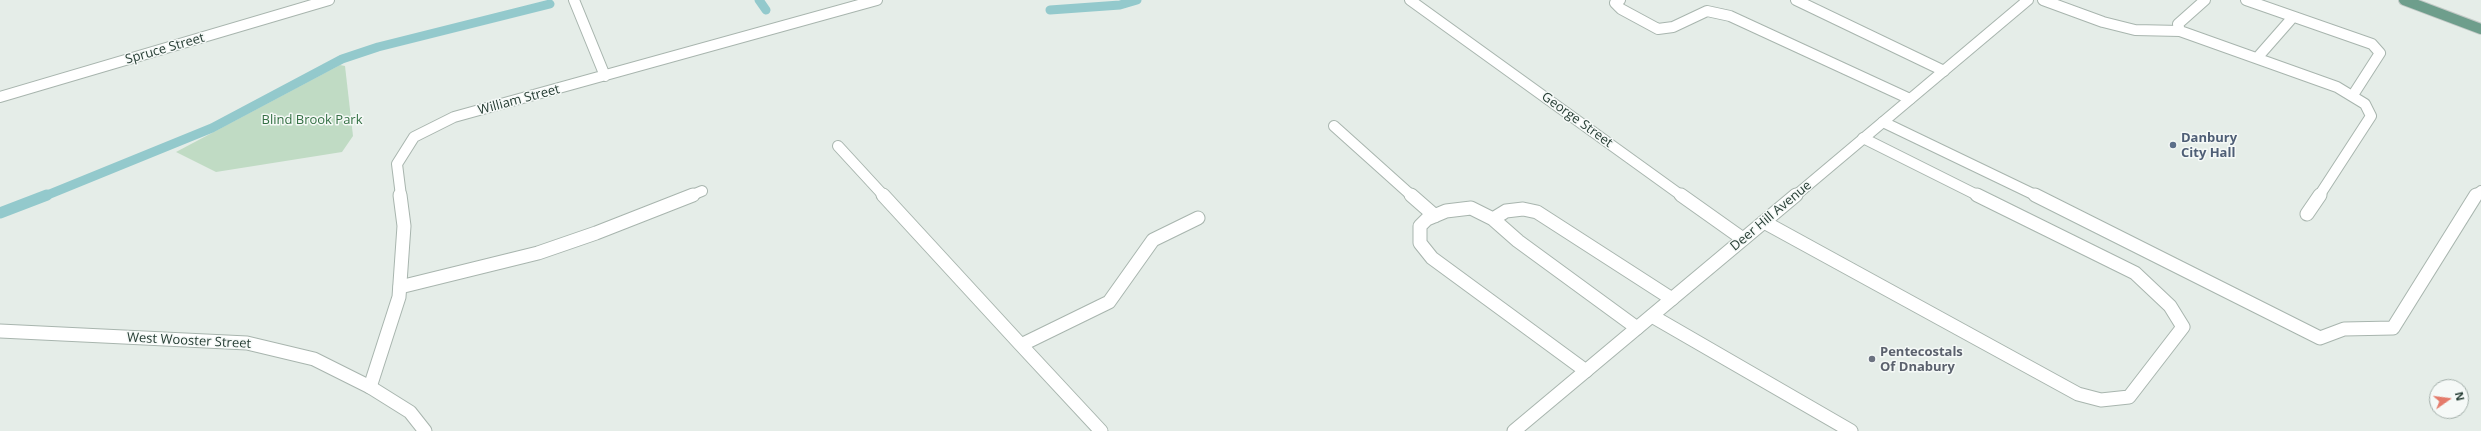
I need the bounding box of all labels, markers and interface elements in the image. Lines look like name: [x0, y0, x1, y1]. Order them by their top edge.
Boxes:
street label: Spruce Street: [124, 30, 206, 68]
street label: William Street: [476, 82, 562, 118]
street label: George Street: [1538, 89, 1616, 151]
park label: Blind Brook Park: [261, 112, 363, 128]
place label: Danbury City Hall: [2181, 130, 2237, 161]
marker: Danbury City Hall: [2168, 140, 2178, 150]
street label: Deer Hill Avenue: [1727, 178, 1815, 254]
street label: West Wooster Street: [127, 330, 251, 352]
place label: Pentecostals Of Dnabury: [1880, 344, 1963, 375]
marker: Pentecostals Of Dnabury: [1867, 354, 1877, 364]
north arrow: [2429, 379, 2469, 419]
text: N: [2452, 390, 2469, 402]

